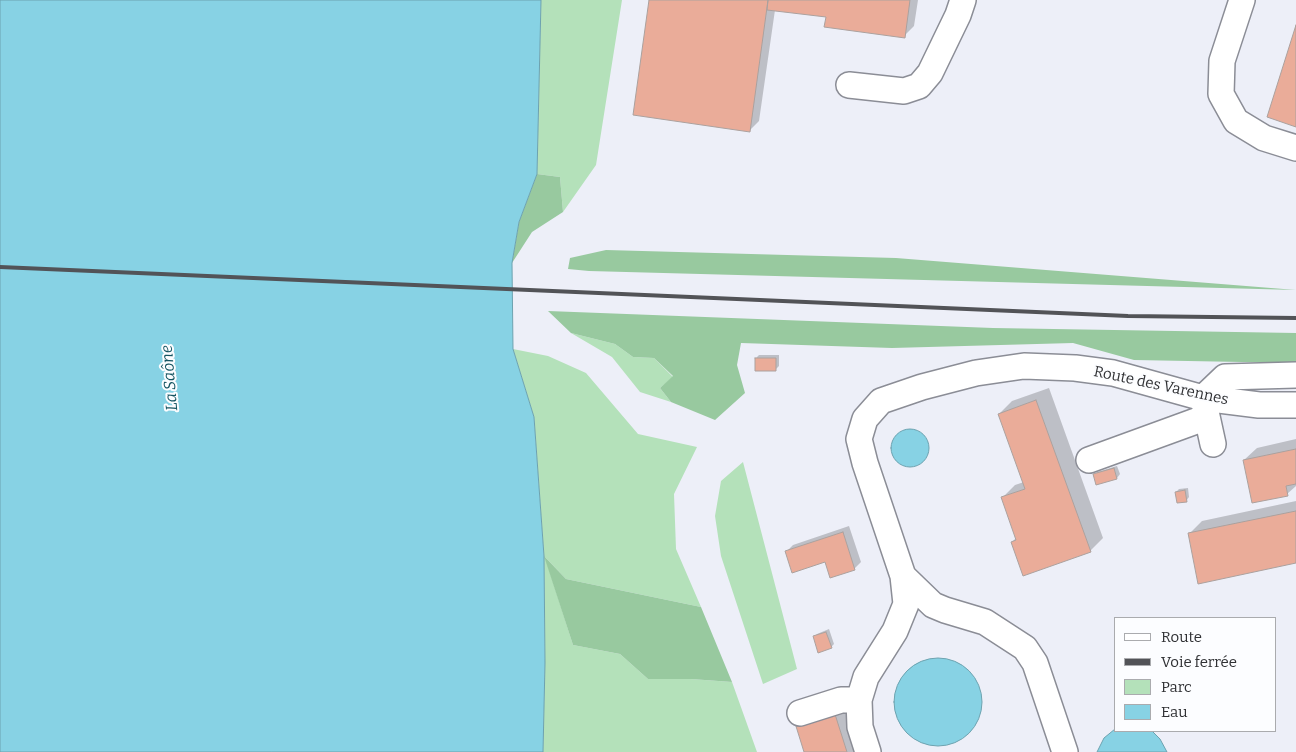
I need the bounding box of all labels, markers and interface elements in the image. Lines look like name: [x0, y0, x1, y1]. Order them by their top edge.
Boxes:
water label: La Saône: [158, 344, 182, 412]
street label: Route des Varennes: [1092, 363, 1230, 409]
legend: [1114, 617, 1276, 732]
text: Route: [1161, 628, 1202, 646]
text: Voie ferrée: [1161, 653, 1237, 671]
text: Parc: [1161, 678, 1192, 696]
text: Eau: [1161, 703, 1188, 721]

